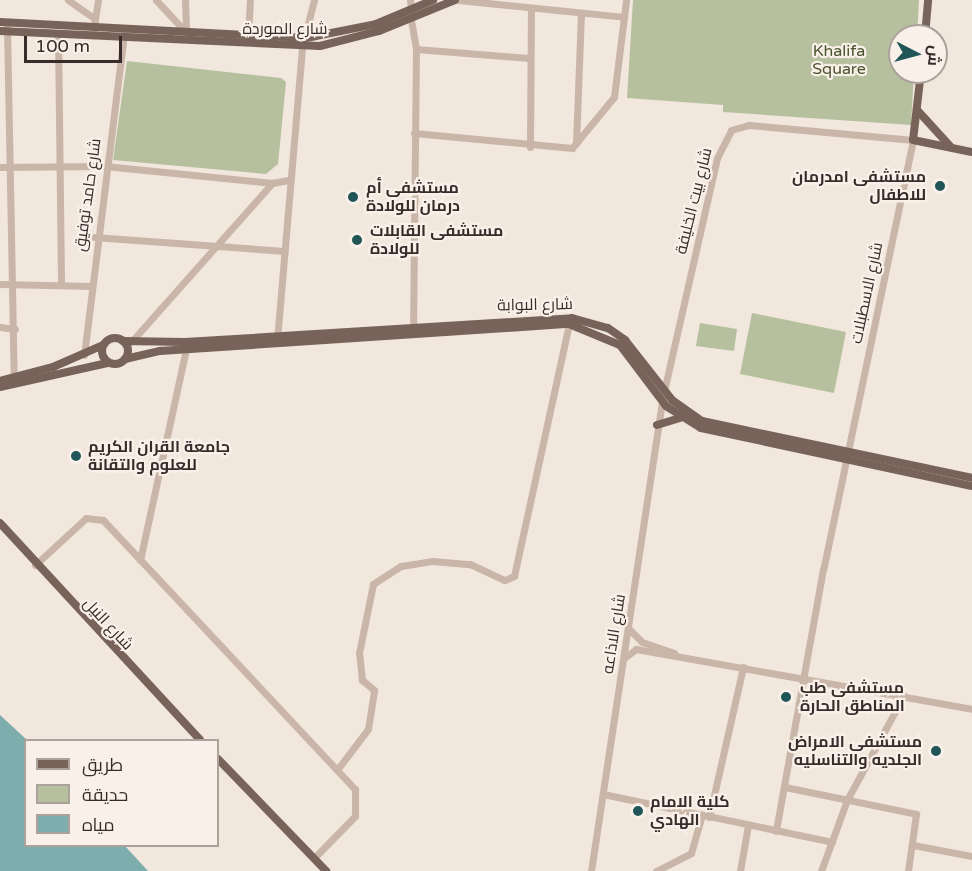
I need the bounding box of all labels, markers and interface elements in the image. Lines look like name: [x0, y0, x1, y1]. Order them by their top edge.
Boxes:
street label: شارع الموردة: [242, 19, 328, 39]
scale bar: [27, 24, 124, 62]
north arrow: [888, 24, 948, 84]
text: 100 m: [35, 35, 90, 57]
park label: Khalifa Square: [812, 41, 866, 79]
text: ش: [923, 44, 945, 67]
street label: شارع حامد توفيق: [71, 137, 105, 253]
street label: شارع بيت الخليفة: [672, 146, 716, 256]
place label: مستشفى امدرمان للاطفال: [792, 167, 926, 205]
marker: مستشفى امدرمان للاطفال: [931, 177, 949, 195]
place label: مستشفى أم درمان للولادة: [366, 178, 460, 216]
marker: مستشفى أم درمان للولادة: [344, 188, 362, 206]
place label: مستشفى القابلات للولادة: [370, 221, 503, 259]
marker: مستشفى القابلات للولادة: [348, 231, 366, 249]
street label: شارع الاسطبلات: [847, 241, 887, 345]
street label: شارع البوابة: [497, 295, 573, 315]
place label: جامعة القران الكريم للعلوم والتقانة: [88, 437, 230, 475]
marker: جامعة القران الكريم للعلوم والتقانة: [69, 449, 83, 463]
street label: شارع الاذاعه: [598, 593, 630, 675]
street label: شارع النيل: [79, 594, 137, 654]
place label: مستشفى طب المناطق الحارة: [800, 678, 905, 716]
marker: مستشفى طب المناطق الحارة: [777, 688, 795, 706]
place label: مستشفى الامراض الجلديه والتناسليه: [788, 732, 922, 770]
legend: [24, 739, 219, 847]
marker: مستشفى الامراض الجلديه والتناسليه: [927, 742, 945, 760]
text: طريق: [82, 754, 123, 776]
text: حديقة: [82, 784, 128, 806]
place label: كلية الامام الهادي: [650, 792, 730, 830]
marker: كلية الامام الهادي: [631, 804, 645, 818]
text: مياه: [82, 814, 115, 836]

